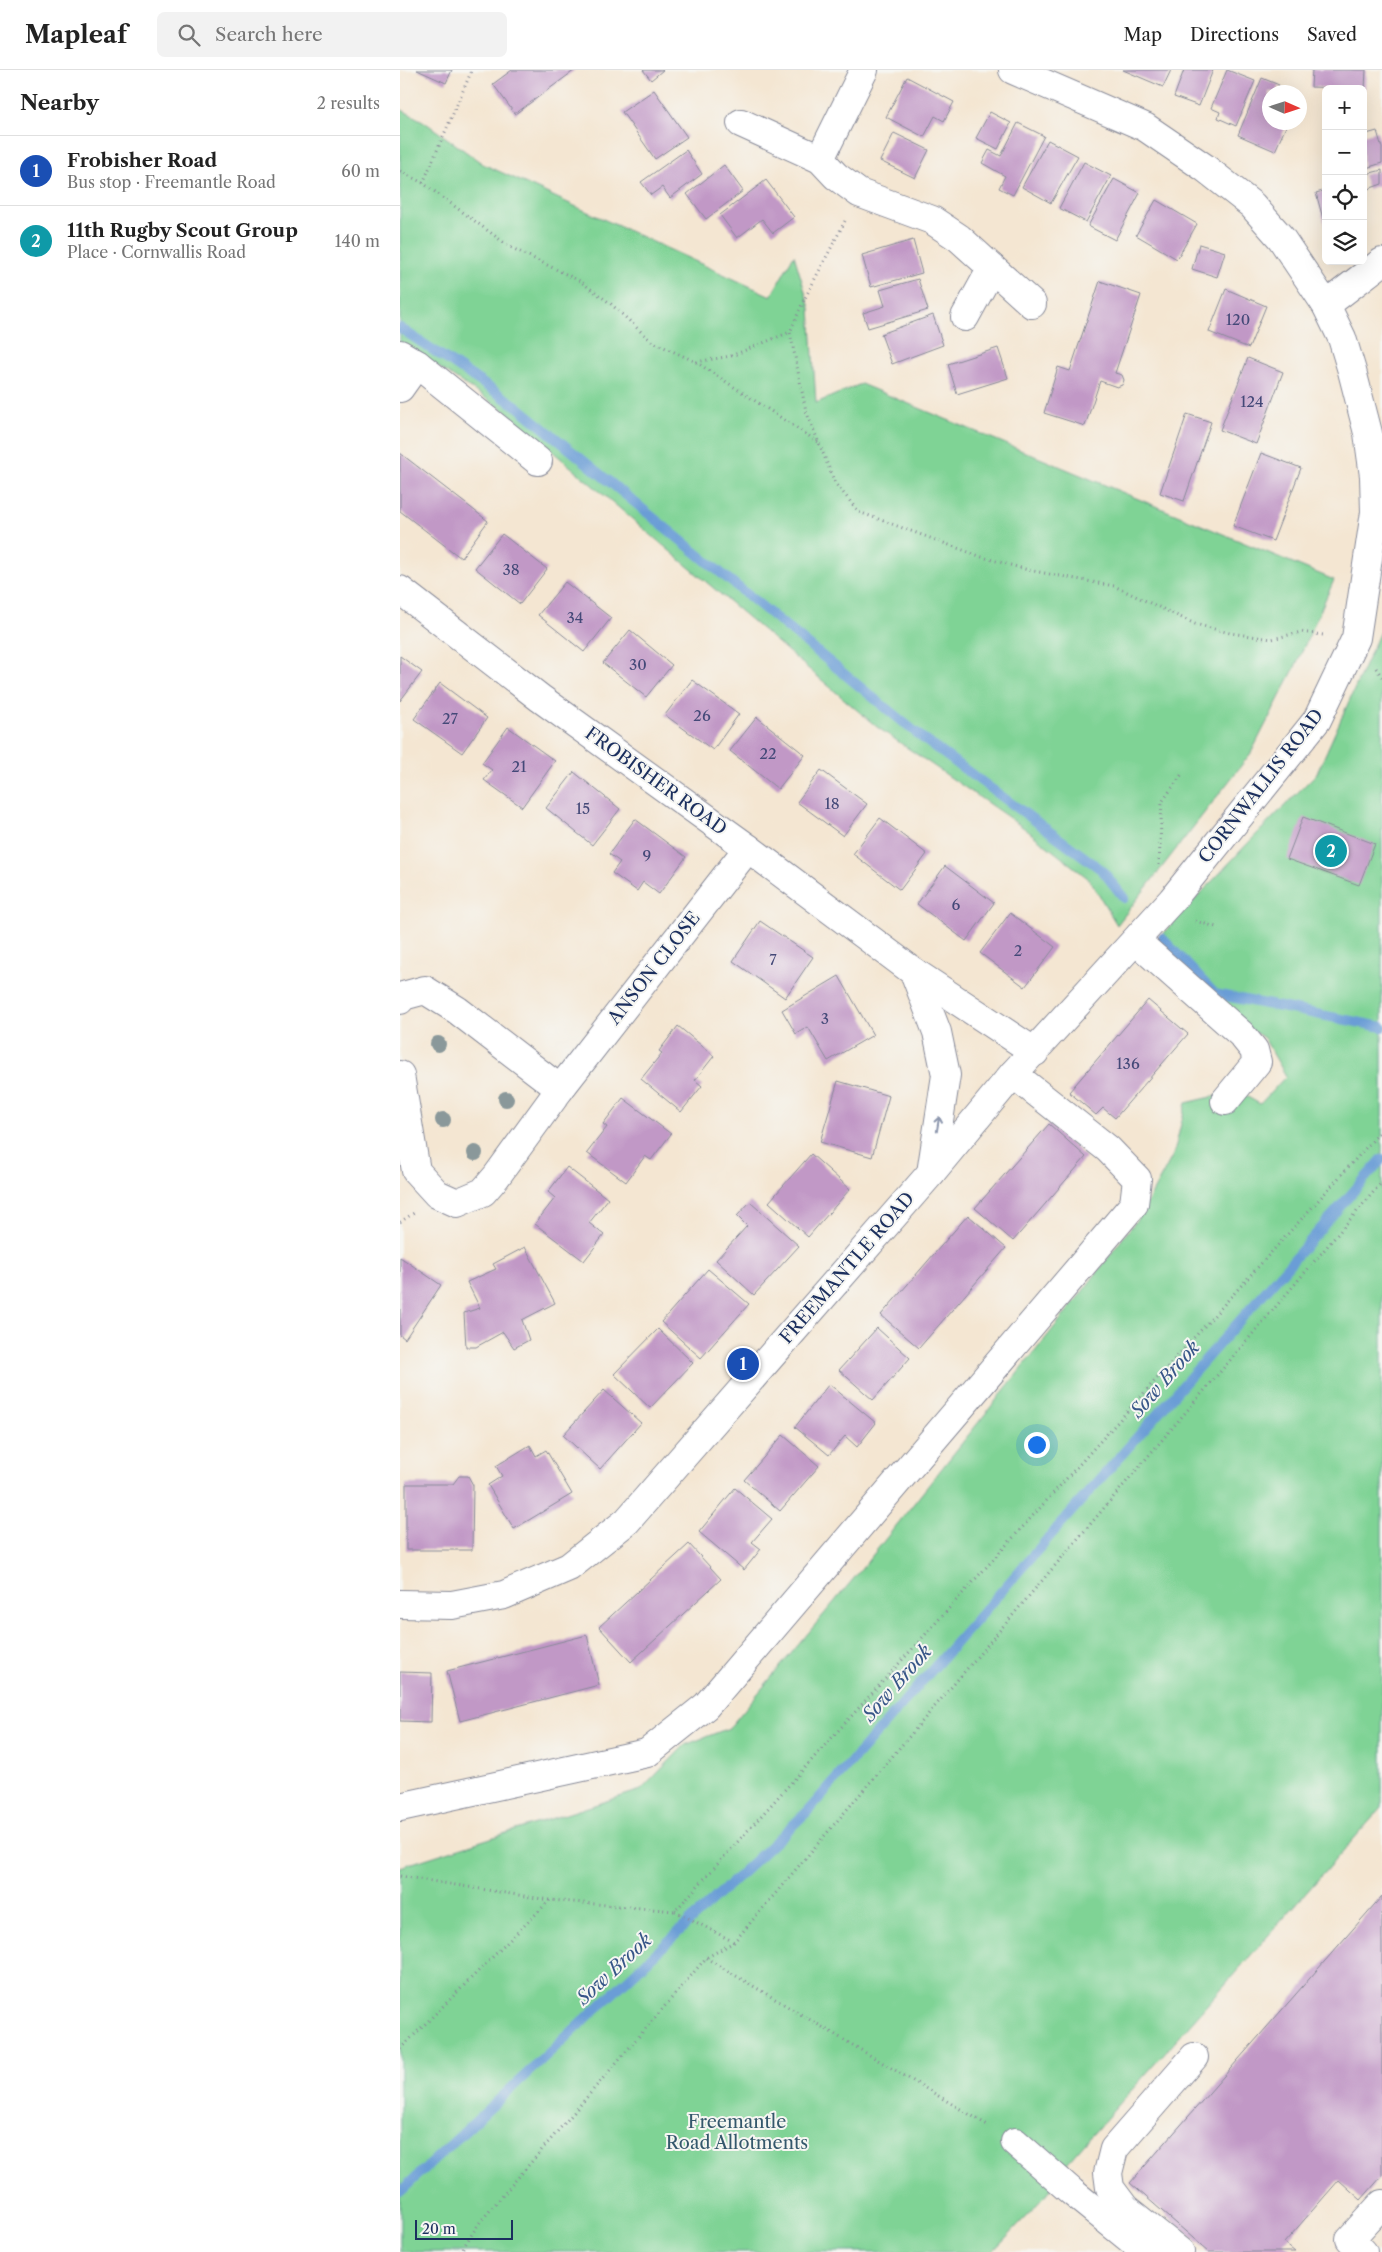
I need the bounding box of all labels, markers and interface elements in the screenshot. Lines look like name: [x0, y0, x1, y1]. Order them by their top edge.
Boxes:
search box: [157, 12, 507, 57]
text: Mapleaf: [25, 20, 127, 49]
icon: search: [175, 21, 203, 49]
text: Search here: [215, 23, 323, 46]
text: Map: [1123, 24, 1162, 46]
text: Directions: [1190, 24, 1279, 46]
text: Saved: [1307, 24, 1357, 46]
north arrow: [1262, 85, 1307, 130]
map controls: [1322, 85, 1367, 265]
button: +: [1322, 85, 1367, 130]
text: Nearby: [20, 90, 99, 115]
text: 2 results: [317, 93, 380, 113]
button: −: [1322, 130, 1367, 175]
text: Frobisher Road: [67, 149, 217, 172]
text: 1: [32, 161, 40, 181]
text: 60 m: [341, 161, 380, 181]
text: Bus stop · Freemantle Road: [67, 172, 276, 192]
button: locate: [1322, 175, 1367, 220]
text: 11th Rugby Scout Group: [67, 219, 298, 242]
button: layers: [1322, 220, 1367, 265]
text: 2: [31, 231, 41, 251]
text: 140 m: [335, 231, 380, 251]
text: Place · Cornwallis Road: [67, 242, 246, 262]
house number: 120: [1226, 310, 1250, 329]
house number: 124: [1240, 392, 1264, 411]
house number: 38: [502, 560, 520, 579]
house number: 34: [567, 608, 583, 627]
house number: 30: [629, 655, 647, 674]
street label: CORNWALLIS ROAD: [1194, 705, 1328, 867]
house number: 26: [693, 706, 711, 725]
house number: 27: [442, 709, 459, 728]
street label: FROBISHER ROAD: [581, 722, 731, 840]
house number: 22: [759, 744, 777, 763]
house number: 21: [512, 757, 527, 776]
house number: 18: [824, 794, 840, 813]
house number: 15: [576, 799, 590, 818]
pin: 2: [1315, 832, 1347, 870]
house number: 9: [643, 846, 651, 865]
house number: 6: [952, 895, 961, 914]
street label: ANSON CLOSE: [602, 907, 705, 1030]
house number: 2: [1014, 941, 1022, 960]
house number: 7: [769, 950, 777, 969]
house number: 3: [821, 1009, 829, 1028]
house number: 136: [1116, 1054, 1140, 1073]
one-way arrow: [933, 1117, 943, 1133]
street label: FREEMANTLE ROAD: [775, 1188, 919, 1348]
water label: Sow Brook: [1125, 1336, 1205, 1423]
pin: 1: [727, 1345, 759, 1383]
your location: [1024, 1432, 1050, 1458]
water label: Sow Brook: [857, 1640, 937, 1727]
water label: Sow Brook: [571, 1928, 656, 2010]
park label: Freemantle Road Allotments: [666, 2111, 808, 2154]
scale bar: [415, 2217, 512, 2240]
text: 20 m: [422, 2220, 456, 2238]

